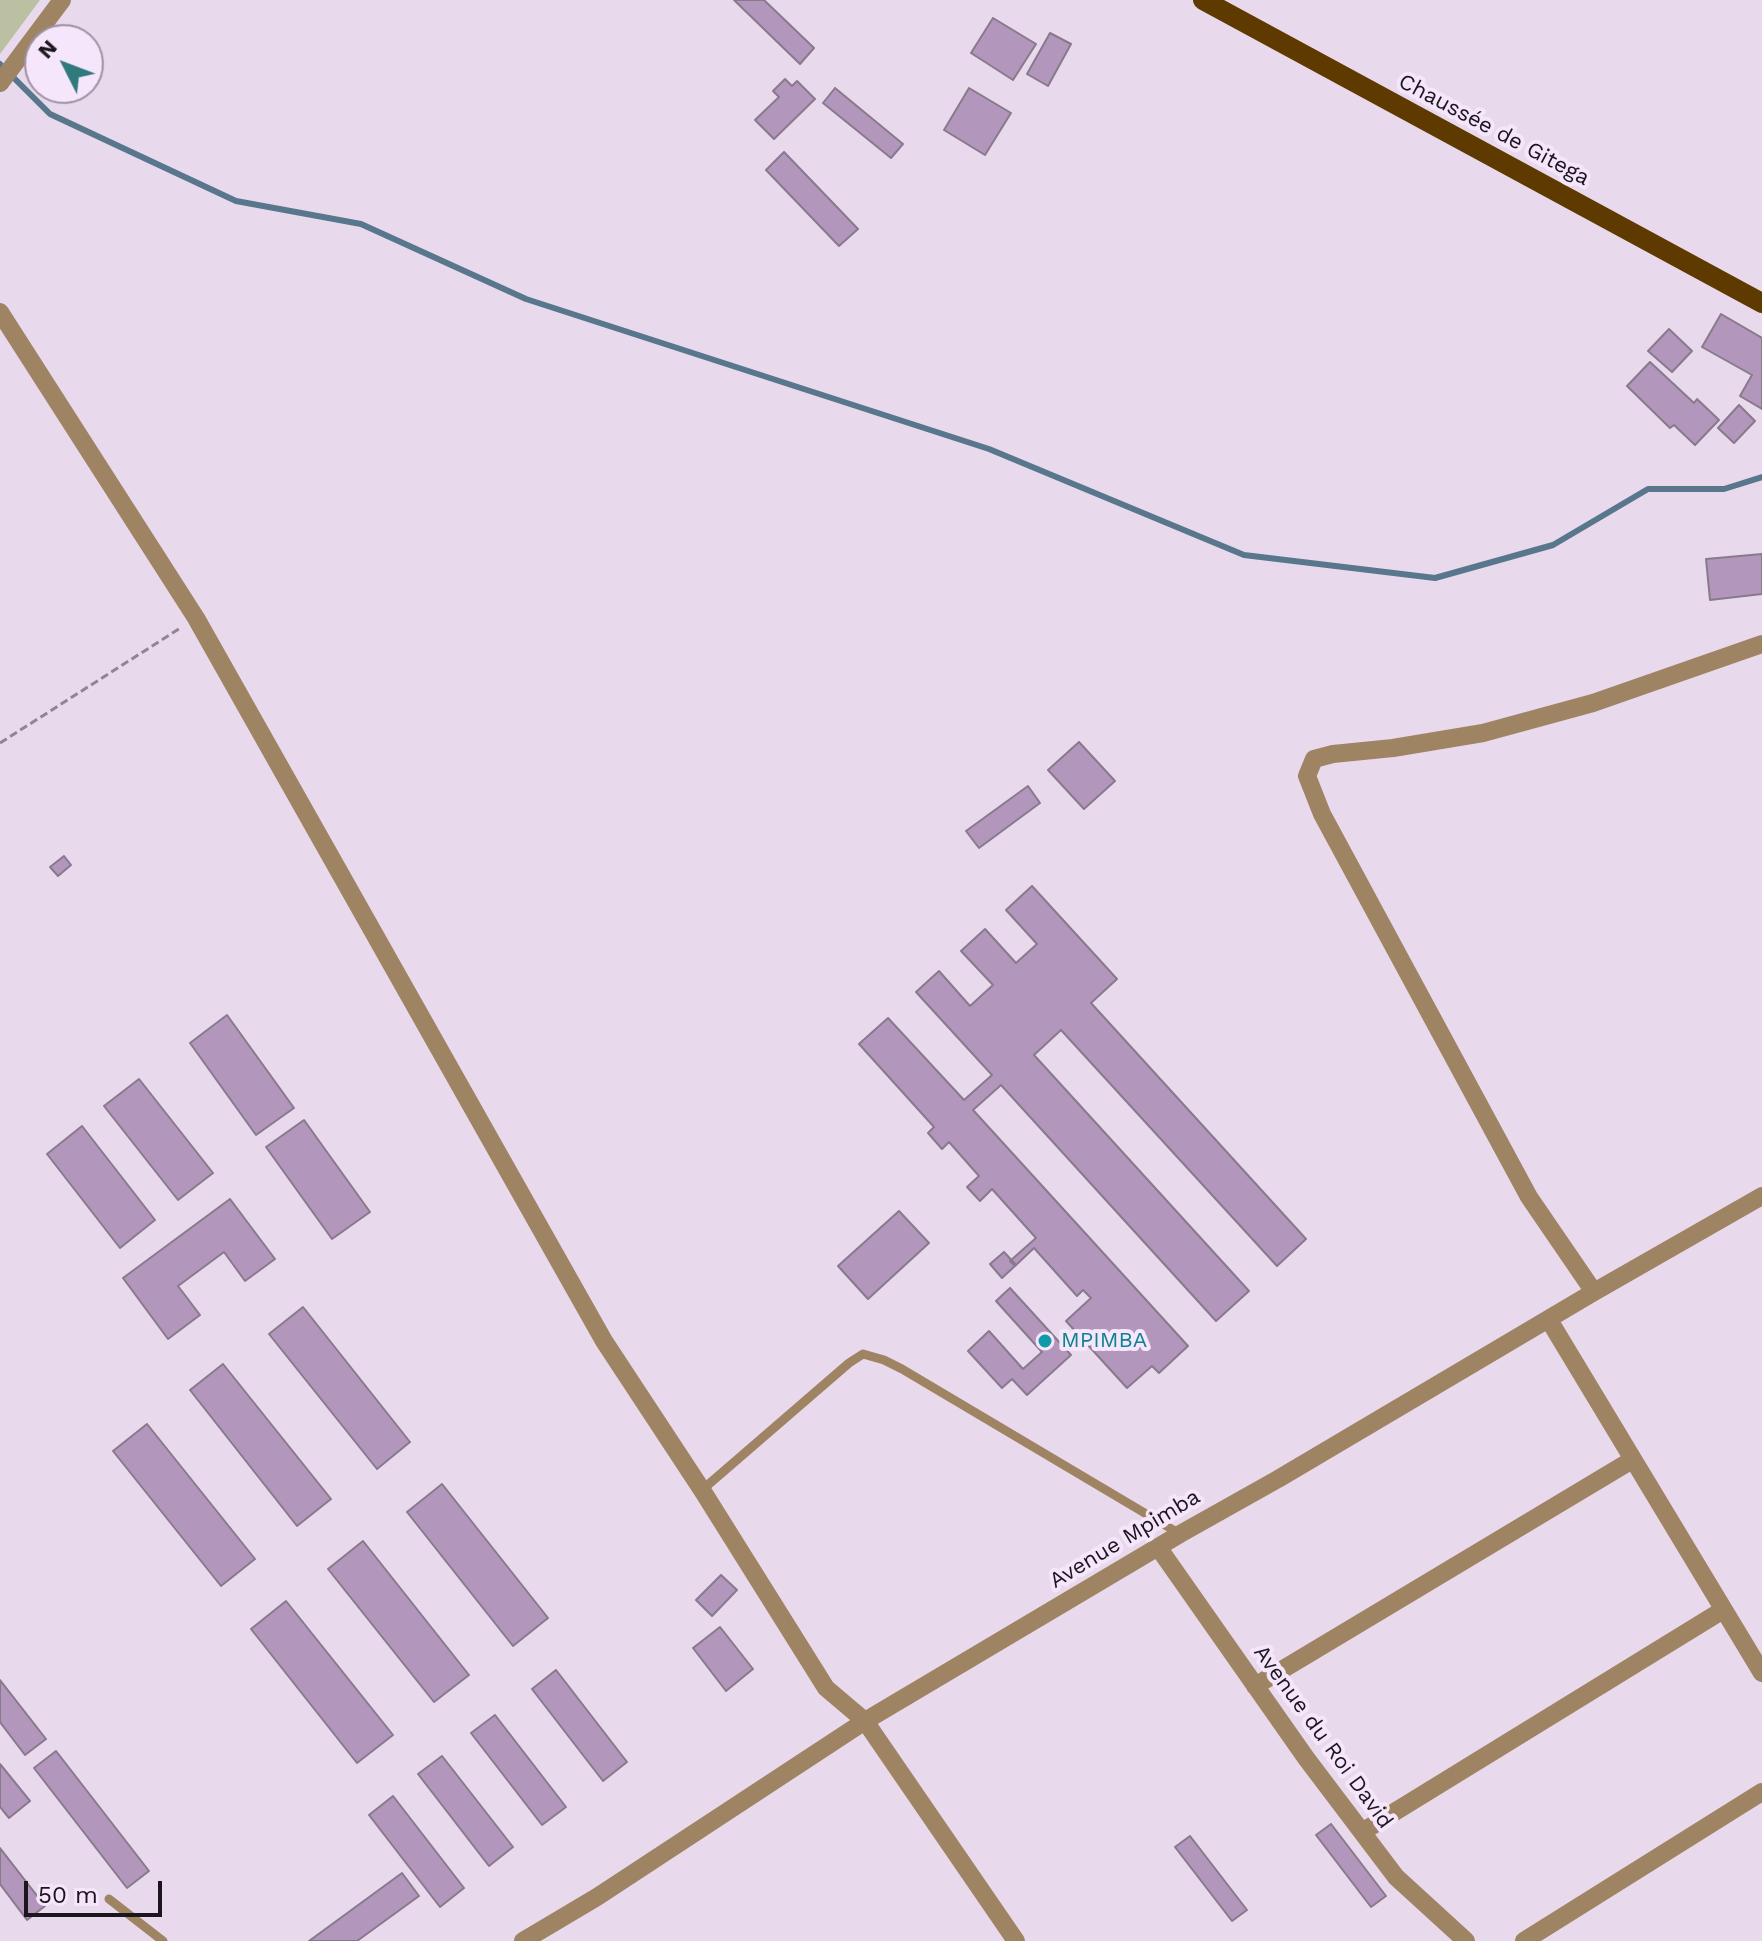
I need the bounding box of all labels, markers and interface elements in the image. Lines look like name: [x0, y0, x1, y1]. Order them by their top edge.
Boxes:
north arrow: [24, 24, 104, 104]
text: N: [33, 35, 62, 63]
street label: Chaussée de Gitega: [1394, 68, 1594, 192]
place label: MPIMBA: [1061, 1328, 1147, 1354]
marker: MPIMBA: [1036, 1332, 1054, 1350]
street label: Avenue Mpimba: [1045, 1484, 1205, 1594]
street label: Avenue du Roi David: [1248, 1640, 1398, 1834]
scale bar: [28, 1865, 166, 1915]
text: 50 m: [38, 1881, 98, 1909]

